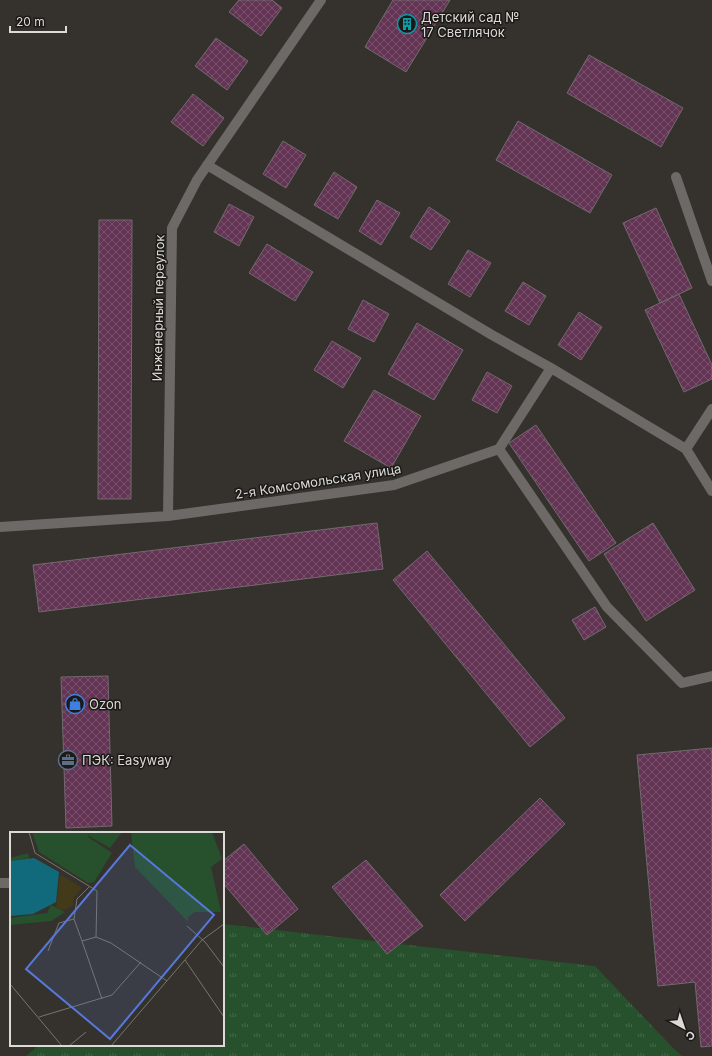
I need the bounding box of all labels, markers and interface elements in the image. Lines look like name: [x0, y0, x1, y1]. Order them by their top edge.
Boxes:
scale bar: [10, 8, 66, 34]
place label: Детский сад № 17 Светлячок: [421, 9, 519, 40]
building icon: Детский сад № 17 Светлячок: [396, 13, 418, 35]
text: 20 m: [16, 14, 45, 29]
street label: Инженерный переулок: [149, 235, 167, 381]
street label: 2-я Комсомольская улица: [234, 460, 402, 502]
shop icon: Ozon: [64, 693, 86, 715]
place label: Ozon: [89, 696, 121, 712]
office icon: ПЭК: Easyway: [57, 749, 79, 771]
place label: ПЭК: Easyway: [82, 752, 172, 768]
inset map: [10, 832, 224, 1046]
north arrow: [664, 1008, 704, 1048]
text: С: [683, 1028, 698, 1044]

